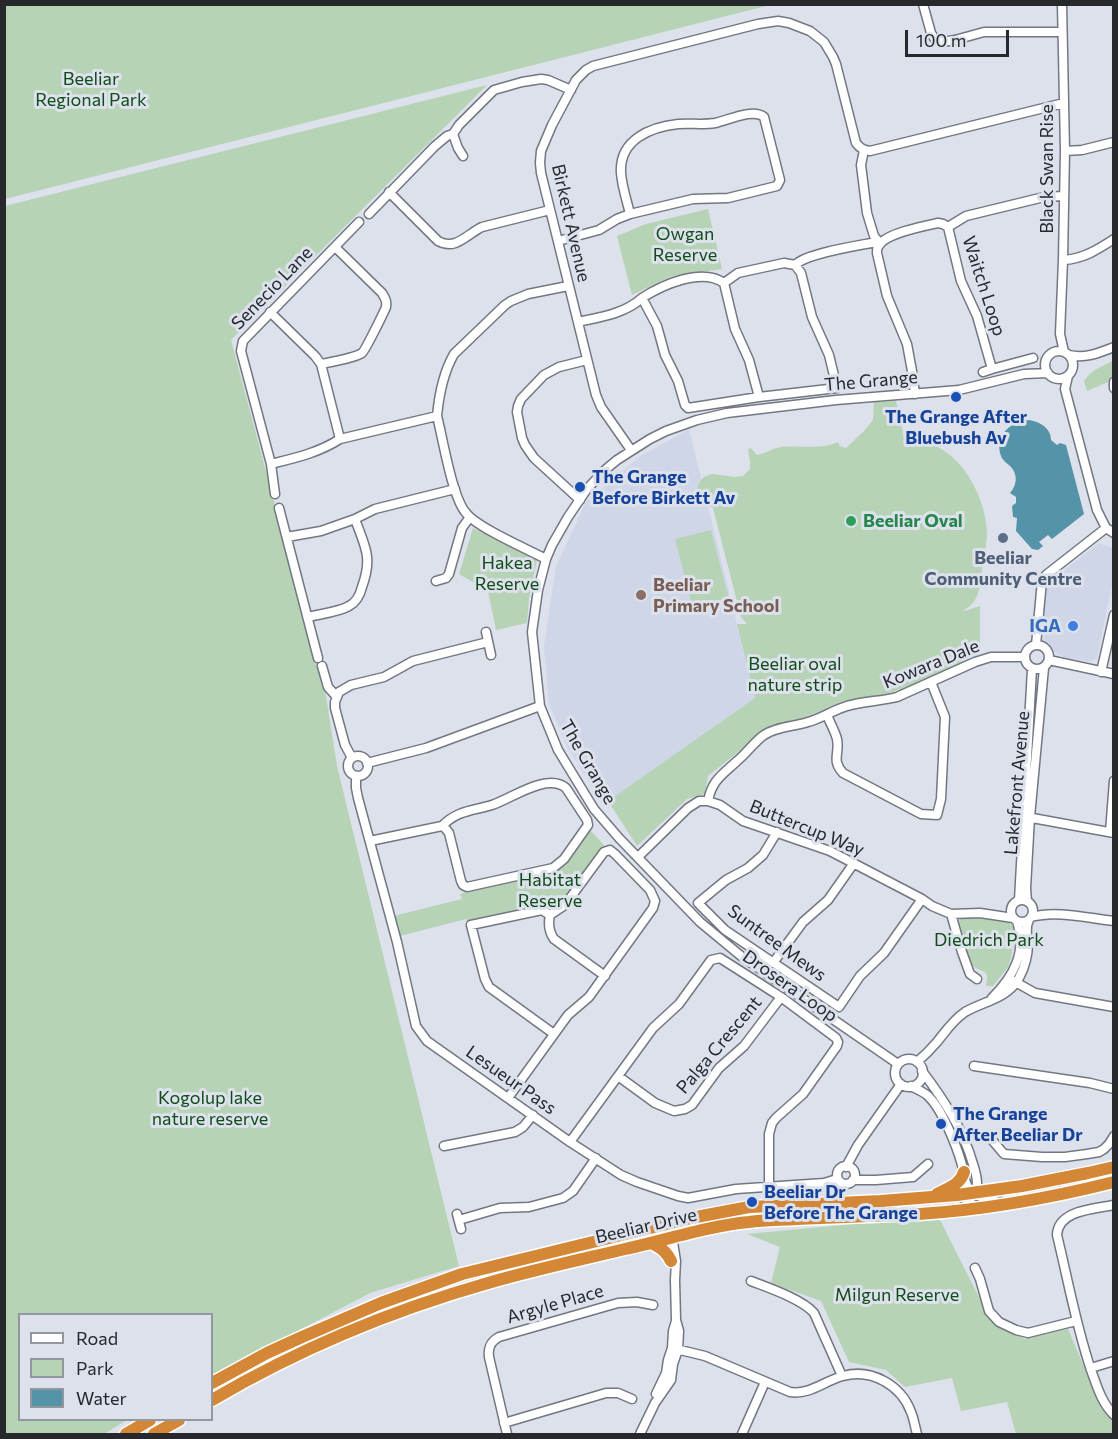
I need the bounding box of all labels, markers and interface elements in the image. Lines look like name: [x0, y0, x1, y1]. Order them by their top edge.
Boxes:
scale bar: [908, 18, 1012, 56]
text: 100 m: [916, 29, 966, 51]
park label: Beeliar Regional Park: [35, 68, 147, 110]
street label: Black Swan Rise: [1036, 104, 1058, 234]
street label: Birkett Avenue: [547, 162, 595, 284]
park label: Owgan Reserve: [653, 223, 717, 266]
street label: Waitch Loop: [958, 233, 1010, 339]
street label: Senecio Lane: [227, 242, 317, 334]
street label: The Grange: [823, 366, 919, 396]
marker: The Grange After Bluebush Av: [949, 390, 963, 404]
place label: The Grange After Bluebush Av: [885, 406, 1027, 448]
place label: The Grange Before Birkett Av: [592, 466, 735, 508]
marker: The Grange Before Birkett Av: [573, 480, 587, 494]
place label: Beeliar Oval: [863, 510, 963, 532]
marker: Beeliar Oval: [844, 514, 858, 528]
marker: Beeliar Community Centre: [996, 531, 1010, 545]
place label: Beeliar Community Centre: [924, 547, 1082, 590]
park label: Hakea Reserve: [475, 552, 539, 594]
place label: Beeliar Primary School: [653, 574, 779, 616]
marker: Beeliar Primary School: [634, 588, 648, 602]
place label: IGA: [1029, 615, 1061, 637]
marker: IGA: [1066, 619, 1080, 633]
street label: Kowara Dale: [880, 635, 982, 693]
park label: Beeliar oval nature strip: [748, 653, 842, 696]
street label: Lakefront Avenue: [1000, 710, 1034, 856]
street label: The Grange: [555, 716, 621, 808]
street label: Buttercup Way: [747, 795, 867, 861]
park label: Habitat Reserve: [518, 869, 582, 912]
street label: Suntree Mews: [723, 900, 831, 986]
park label: Diedrich Park: [934, 929, 1044, 951]
street label: Drosera Loop: [738, 945, 842, 1027]
street label: Palga Crescent: [672, 992, 766, 1098]
street label: Lesueur Pass: [462, 1041, 560, 1119]
park label: Kogolup lake nature reserve: [152, 1087, 268, 1130]
place label: The Grange After Beeliar Dr: [953, 1103, 1083, 1146]
marker: The Grange After Beeliar Dr: [934, 1117, 948, 1131]
place label: Beeliar Dr Before The Grange: [764, 1181, 918, 1224]
marker: Beeliar Dr Before The Grange: [745, 1195, 759, 1209]
street label: Beeliar Drive: [593, 1204, 699, 1248]
street label: Argyle Place: [504, 1280, 606, 1328]
park label: Milgun Reserve: [835, 1284, 959, 1306]
legend: [18, 1313, 213, 1421]
text: Road: [76, 1327, 118, 1349]
text: Park: [76, 1357, 114, 1379]
text: Water: [76, 1387, 127, 1409]

